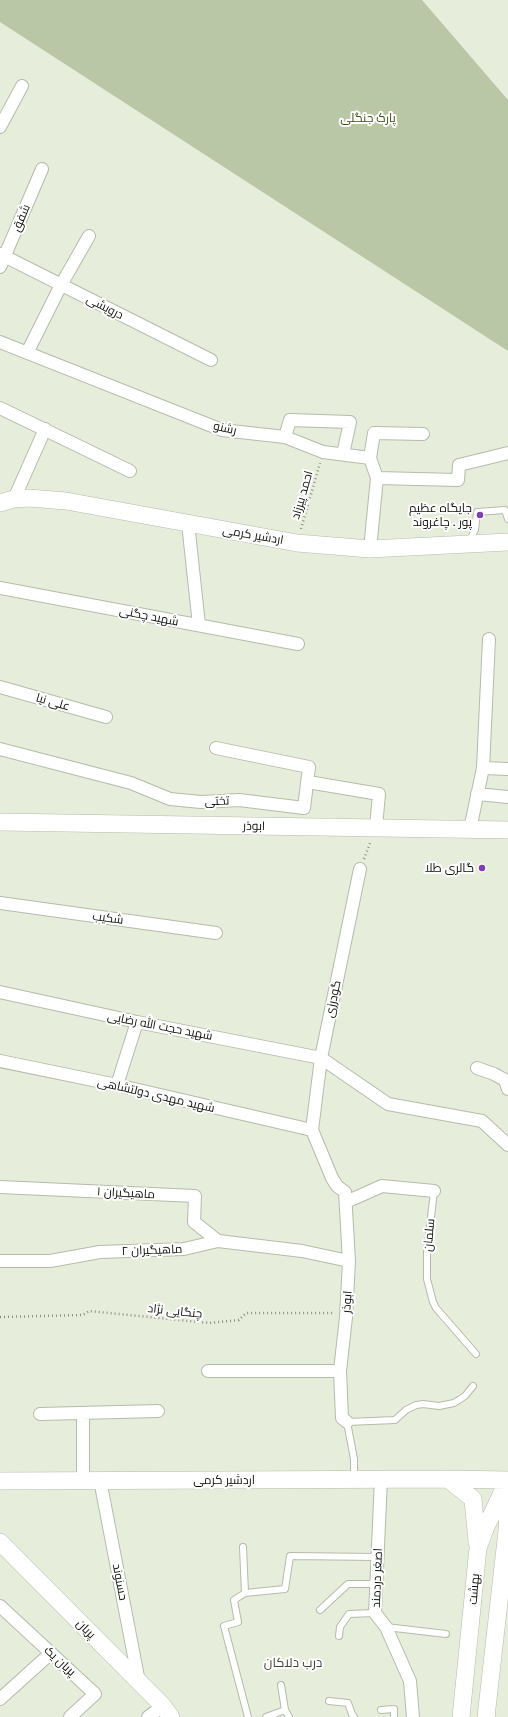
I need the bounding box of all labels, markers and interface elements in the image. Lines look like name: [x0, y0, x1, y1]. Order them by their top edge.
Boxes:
park label: پارک جنگلی: [340, 111, 396, 125]
street label: شفق: [9, 202, 33, 234]
street label: درویشی: [84, 292, 126, 322]
street label: رشنو: [212, 418, 238, 438]
street label: احمد پیرزاد: [288, 469, 316, 521]
place label: جایگاه عظیم پور . چاغروند: [409, 501, 472, 529]
marker: جایگاه عظیم پور . چاغروند: [475, 510, 485, 520]
street label: اردشیر کرمی: [221, 523, 285, 547]
street label: شهید چگنی: [118, 603, 180, 629]
street label: علی نیا: [34, 690, 72, 714]
street label: تختی: [204, 793, 230, 809]
street label: ابوذر: [243, 819, 265, 833]
place label: گالری طلا: [425, 861, 474, 875]
marker: گالری طلا: [477, 863, 487, 873]
street label: شکیب: [92, 909, 124, 927]
street label: گودرزی: [322, 979, 344, 1019]
street label: شهید حجت الله رضایی: [106, 1009, 214, 1043]
street label: شهید مهدی دولتشاهی: [96, 1074, 216, 1116]
street label: ماهیگیران ۱: [97, 1184, 155, 1202]
street label: سلمان: [420, 1218, 438, 1252]
street label: ماهیگیران ۲: [121, 1242, 183, 1258]
street label: ابوذر: [339, 1290, 355, 1314]
street label: چنگایی نژاد: [147, 1301, 203, 1321]
street label: اردشیر کرمی: [193, 1473, 255, 1487]
street label: اصغر دردمند: [369, 1548, 385, 1608]
street label: حسنوند: [109, 1562, 131, 1602]
street label: بهشت: [465, 1573, 483, 1605]
street label: پریان: [73, 1616, 99, 1642]
street label: پریان یک: [41, 1643, 79, 1679]
district label: درب دلاکان: [264, 1655, 322, 1671]

